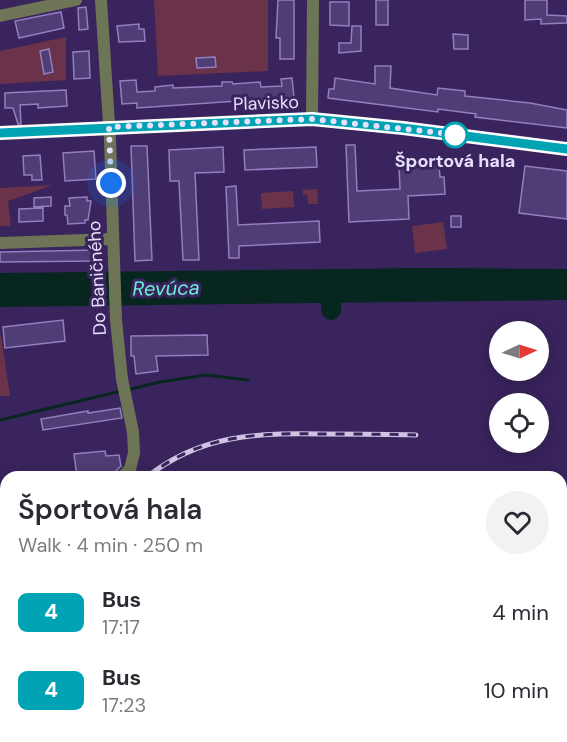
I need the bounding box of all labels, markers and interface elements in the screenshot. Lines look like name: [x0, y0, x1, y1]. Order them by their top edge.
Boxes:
street label: Plavisko: [233, 90, 299, 116]
marker: Športová hala: [442, 122, 468, 148]
place label: Športová hala: [395, 149, 515, 173]
your location: [96, 168, 126, 198]
street label: Do Baničného: [82, 220, 112, 336]
water label: Revúca: [132, 274, 200, 302]
north arrow: [489, 321, 549, 381]
map controls: [489, 321, 549, 453]
button: locate: [489, 393, 549, 453]
text: Športová hala: [18, 491, 202, 528]
button: heart: [486, 491, 549, 554]
text: Walk · 4 min · 250 m: [18, 532, 203, 558]
text: Bus: [102, 585, 141, 614]
text: 4: [44, 598, 58, 626]
text: 4 min: [492, 598, 549, 627]
text: 17:17: [102, 614, 140, 640]
text: Bus: [102, 663, 141, 692]
text: 4: [44, 676, 58, 704]
text: 10 min: [484, 676, 549, 705]
text: 17:23: [102, 692, 146, 718]

